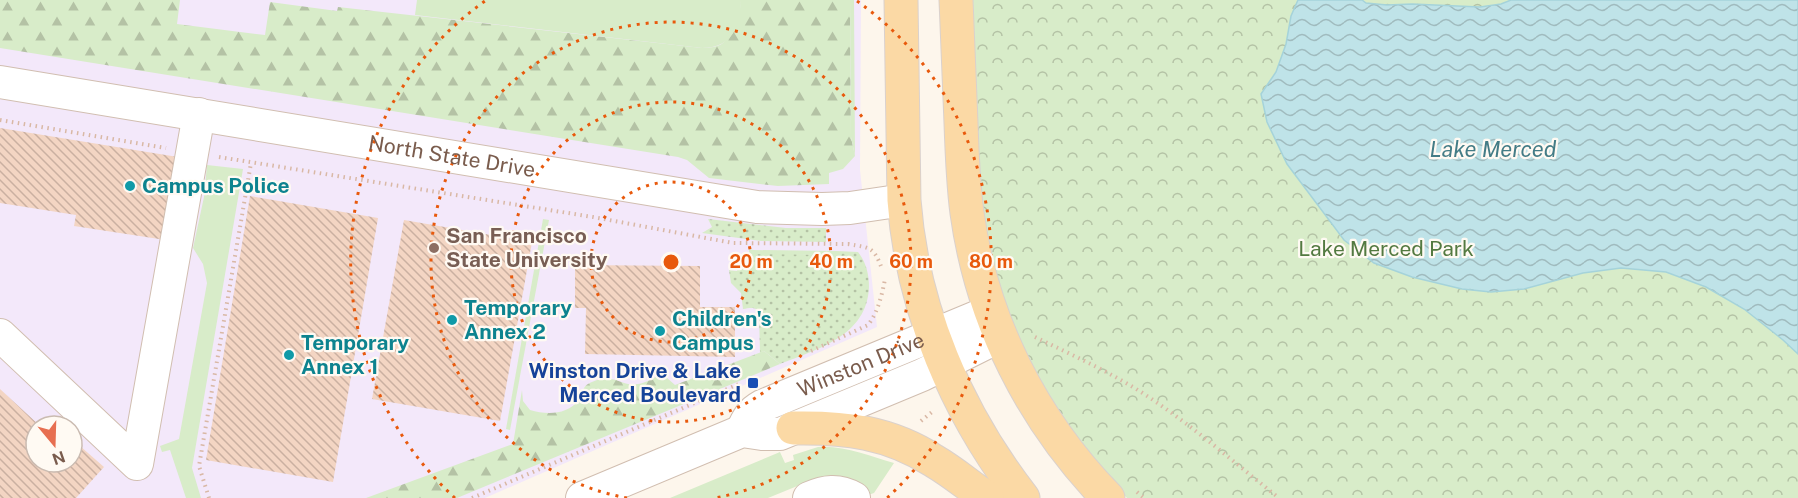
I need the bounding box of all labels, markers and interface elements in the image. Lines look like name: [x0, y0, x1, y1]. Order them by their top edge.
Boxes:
street label: North State Drive: [367, 130, 537, 182]
water label: Lake Merced: [1430, 136, 1557, 162]
place label: Campus Police: [142, 173, 290, 198]
marker: Campus Police: [123, 179, 137, 193]
place label: San Francisco State University: [446, 223, 608, 272]
park label: Lake Merced Park: [1298, 236, 1474, 261]
marker: San Francisco State University: [427, 241, 441, 255]
text: 20 m: [729, 251, 773, 272]
text: 40 m: [809, 251, 853, 272]
text: 60 m: [889, 251, 933, 272]
text: 80 m: [969, 251, 1013, 272]
centre of rings: [661, 252, 681, 272]
place label: Temporary Annex 2: [464, 295, 572, 344]
place label: Children's Campus: [672, 306, 772, 355]
marker: Temporary Annex 2: [445, 313, 459, 327]
marker: Children's Campus: [653, 324, 667, 338]
street label: Winston Drive: [794, 327, 928, 402]
place label: Temporary Annex 1: [301, 330, 409, 379]
marker: Temporary Annex 1: [282, 348, 296, 362]
place label: Winston Drive & Lake Merced Boulevard: [528, 358, 741, 407]
marker: Winston Drive & Lake Merced Boulevard: [746, 376, 760, 390]
north arrow: [24, 414, 84, 474]
text: N: [50, 447, 68, 469]

